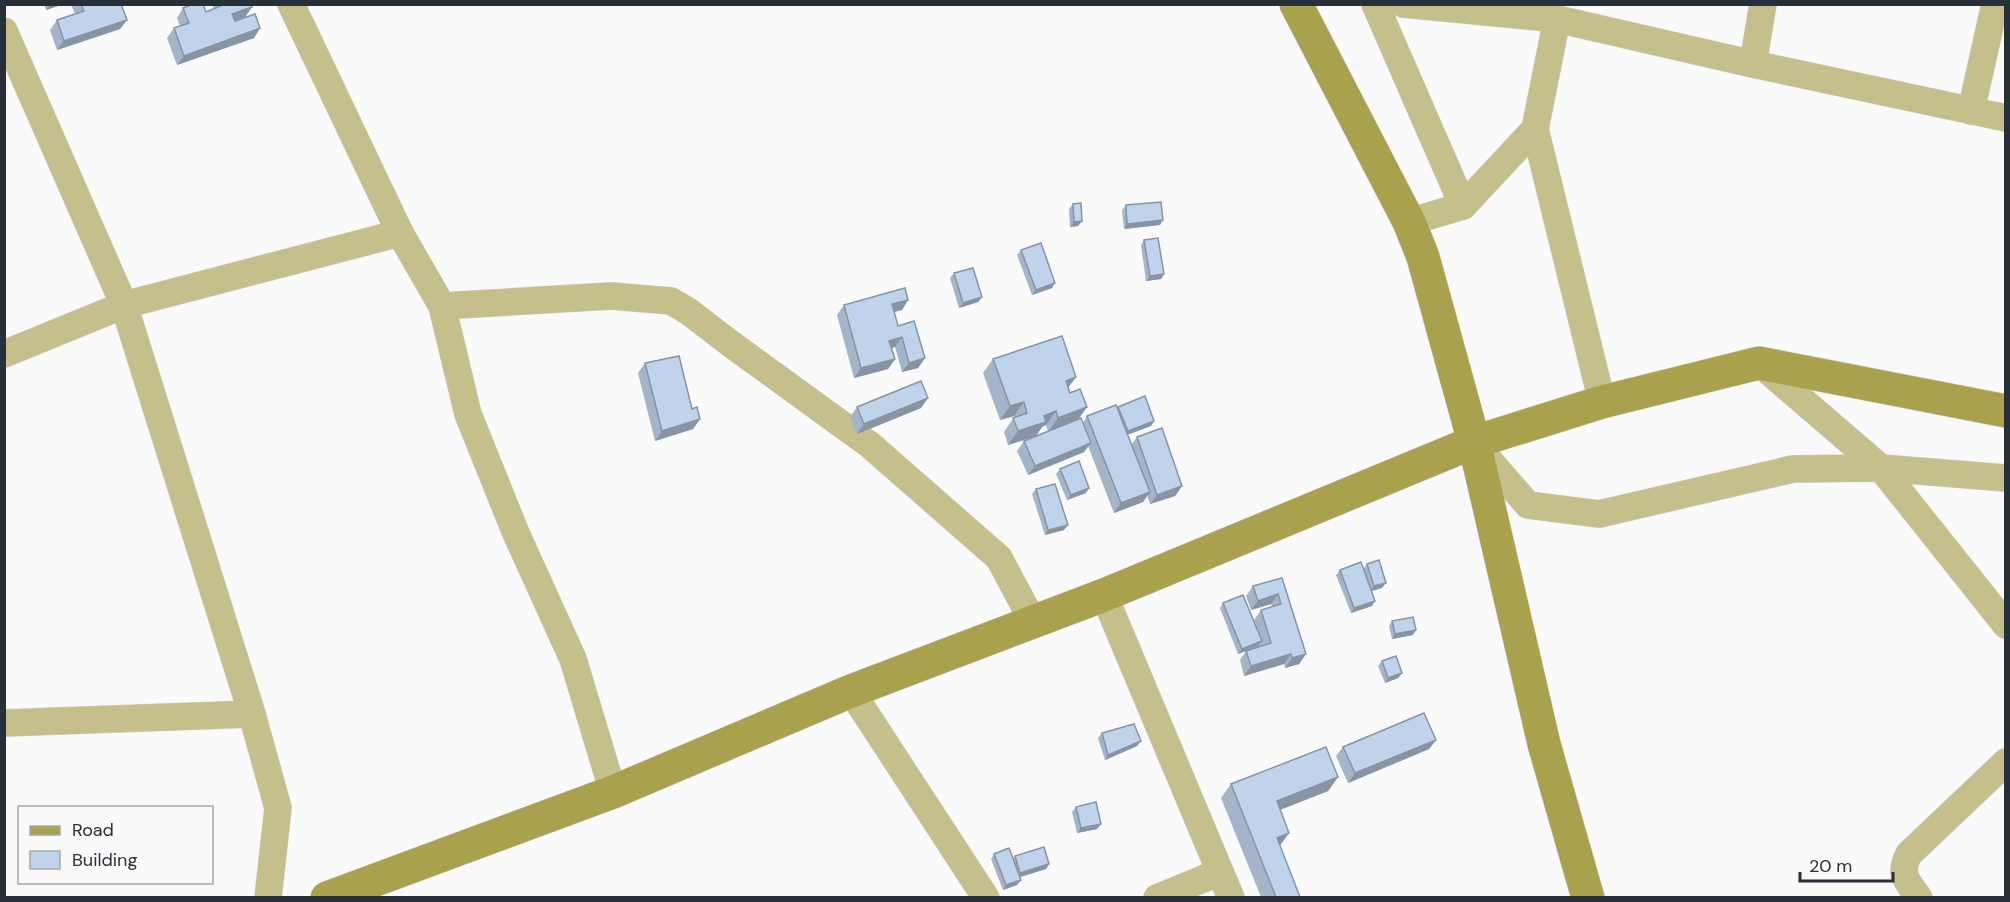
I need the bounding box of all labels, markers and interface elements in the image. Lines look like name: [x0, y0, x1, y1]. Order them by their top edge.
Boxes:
legend: [18, 806, 213, 884]
text: Road: [72, 818, 114, 842]
scale bar: [1800, 845, 1893, 883]
text: Building: [72, 848, 137, 872]
text: 20 m: [1809, 854, 1852, 878]

